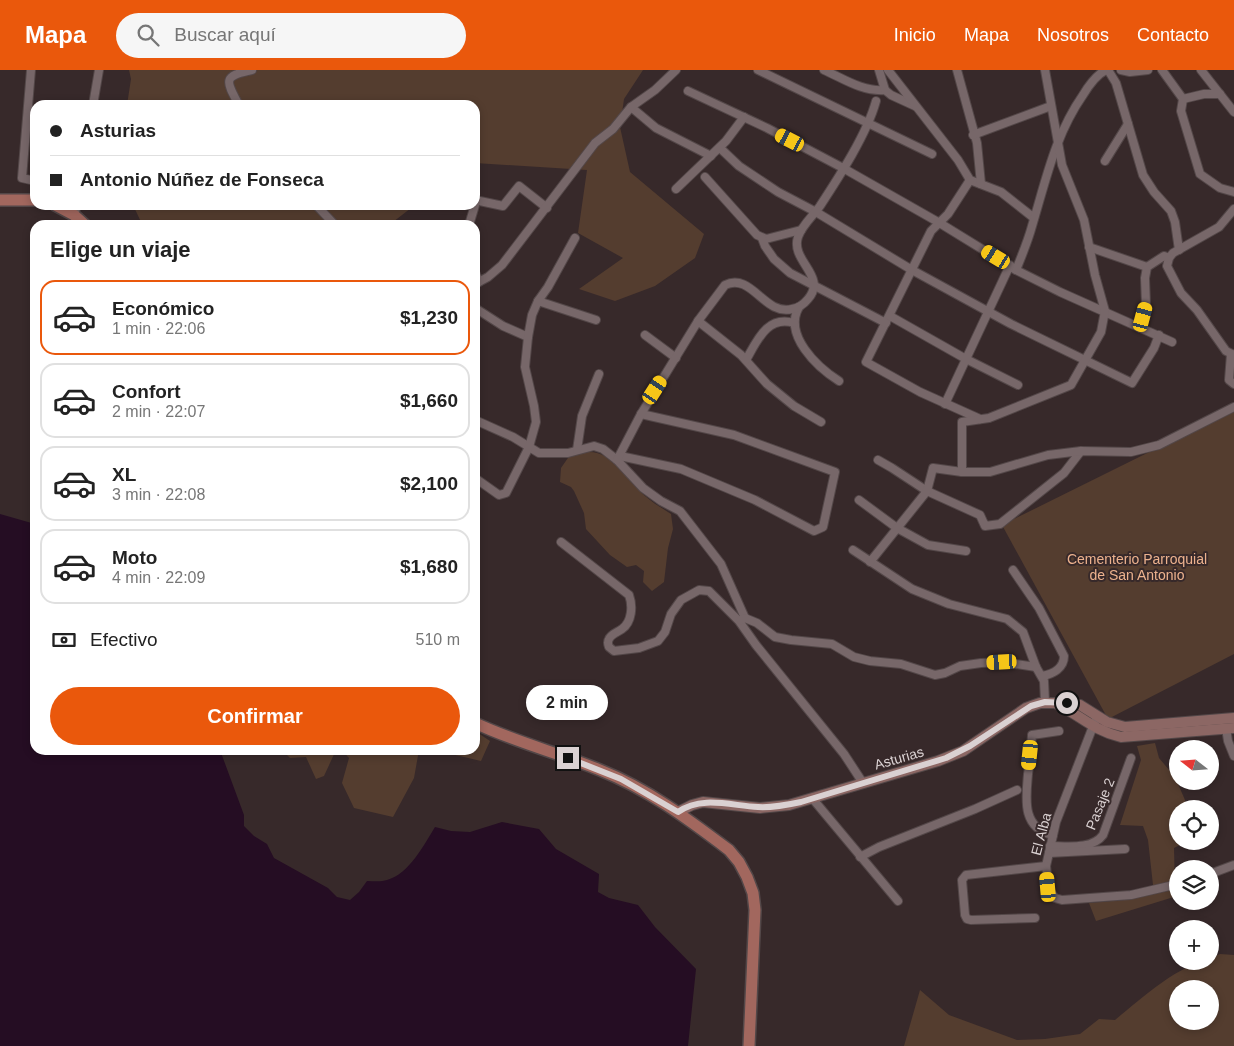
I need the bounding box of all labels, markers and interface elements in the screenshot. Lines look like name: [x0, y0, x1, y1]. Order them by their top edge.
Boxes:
search box: [116, 13, 466, 58]
text: Mapa: [25, 21, 86, 48]
icon: search: [134, 21, 162, 49]
text: Buscar aquí: [174, 24, 276, 45]
text: Inicio: [894, 25, 936, 45]
text: Mapa: [964, 25, 1009, 45]
text: Nosotros: [1037, 25, 1109, 45]
text: Contacto: [1137, 25, 1209, 45]
text: Asturias: [80, 120, 156, 141]
car: [773, 127, 806, 153]
text: Antonio Núñez de Fonseca: [80, 169, 324, 190]
text: Elige un viaje: [50, 237, 191, 262]
car: [979, 243, 1012, 271]
icon: car: [52, 295, 97, 340]
text: Económico: [112, 298, 214, 319]
car: [1131, 301, 1154, 333]
text: $1,230: [400, 307, 458, 328]
text: 1 min · 22:06: [112, 320, 205, 337]
car: [640, 373, 669, 407]
icon: car: [52, 378, 97, 423]
text: Confort: [112, 381, 181, 402]
text: $1,660: [400, 390, 458, 411]
text: 2 min · 22:07: [112, 403, 205, 420]
icon: car: [52, 461, 97, 506]
text: XL: [112, 464, 136, 485]
text: $2,100: [400, 473, 458, 494]
text: 3 min · 22:08: [112, 486, 205, 503]
icon: car: [52, 544, 97, 589]
text: Moto: [112, 547, 157, 568]
park label: Cementerio Parroquial de San Antonio: [1067, 551, 1207, 583]
text: $1,680: [400, 556, 458, 577]
text: 4 min · 22:09: [112, 569, 205, 586]
icon: cash: [50, 626, 78, 654]
text: Efectivo: [90, 629, 158, 650]
text: 510 m: [416, 631, 460, 648]
car: [986, 654, 1017, 670]
callout: 2 min: [527, 686, 609, 720]
button: Confirmar: [50, 687, 460, 745]
route start: [1056, 692, 1078, 714]
text: 2 min: [546, 694, 588, 711]
car: [1020, 739, 1039, 771]
north arrow: [1169, 740, 1219, 790]
map controls: [1169, 740, 1219, 1030]
street label: Asturias: [872, 743, 926, 773]
route end: [557, 747, 579, 769]
street label: Pasaje 2: [1082, 776, 1118, 832]
button: locate: [1169, 800, 1219, 850]
street label: El Alba: [1028, 811, 1054, 857]
button: layers: [1169, 860, 1219, 910]
car: [1039, 871, 1056, 903]
button: +: [1169, 920, 1219, 970]
button: −: [1169, 980, 1219, 1030]

